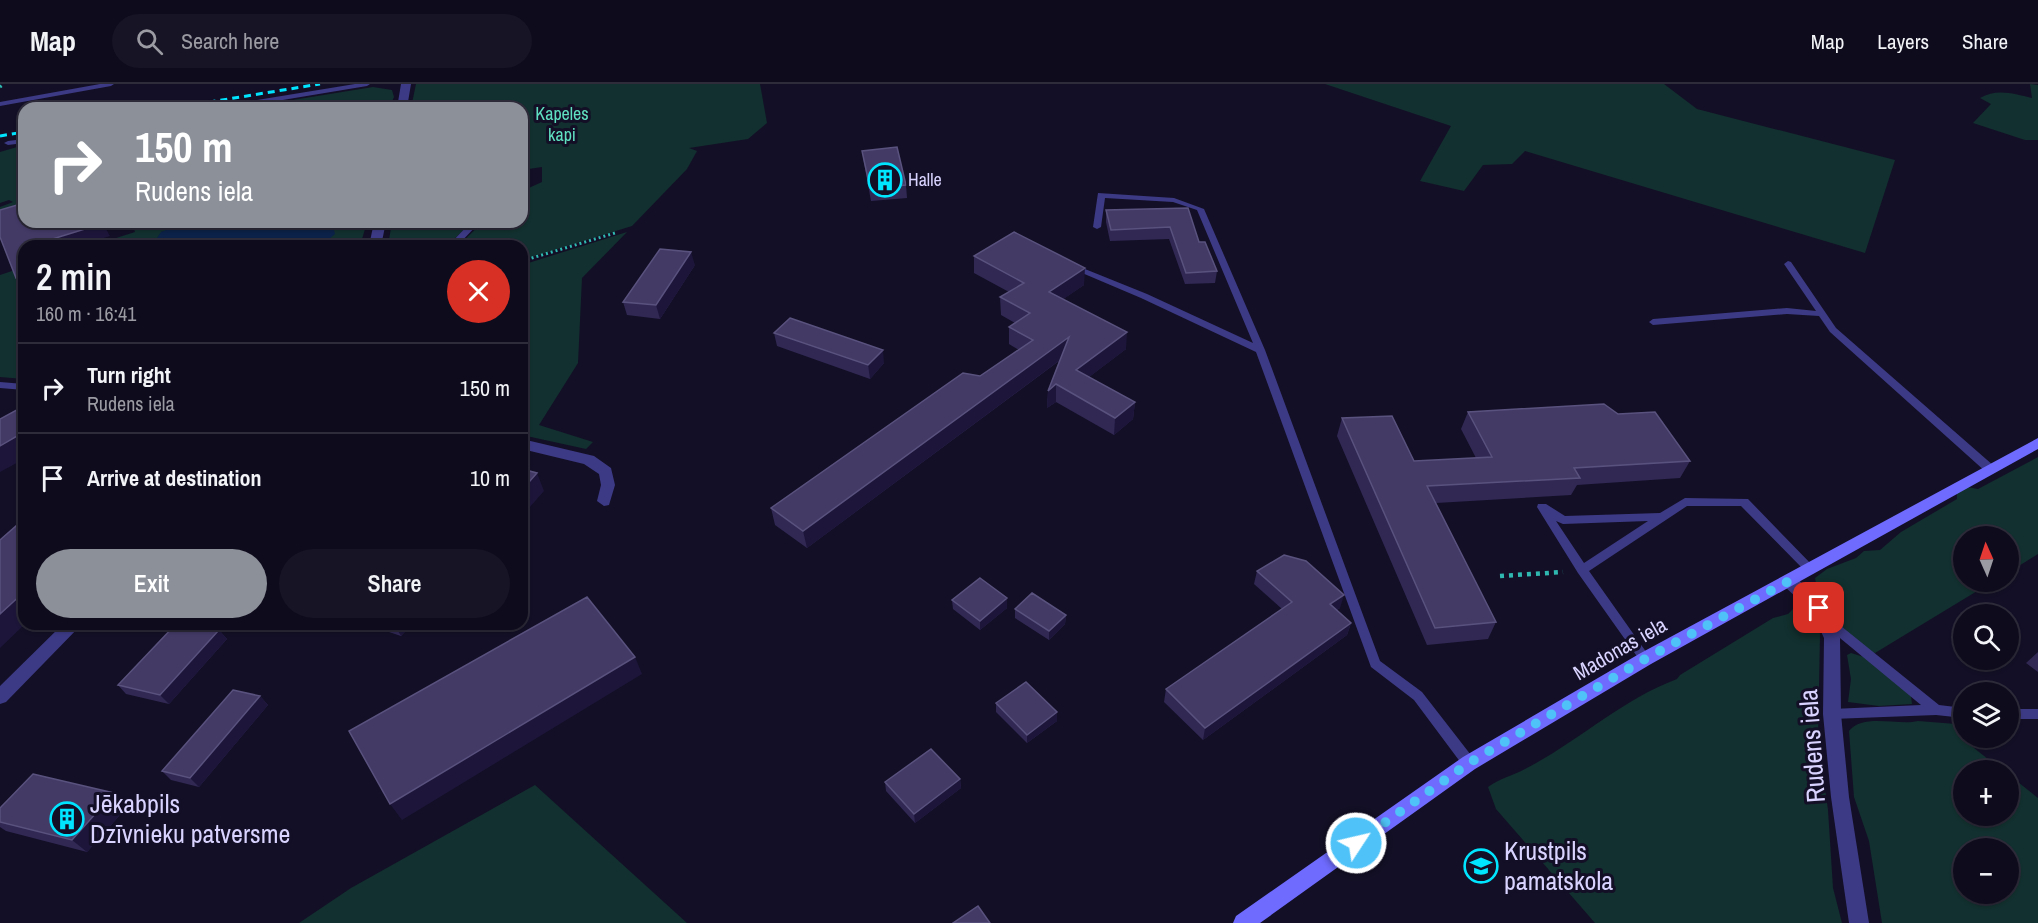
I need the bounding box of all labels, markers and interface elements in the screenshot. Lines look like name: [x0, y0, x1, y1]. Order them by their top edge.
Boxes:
search box: [112, 14, 532, 68]
text: Map: [30, 22, 76, 60]
icon: search: [133, 25, 166, 58]
text: Search here: [181, 26, 279, 56]
text: Map: [1811, 27, 1844, 56]
text: Layers: [1877, 27, 1929, 56]
text: Share: [1962, 27, 2008, 56]
park label: Kapeles kapi: [535, 101, 589, 147]
text: 150 m: [135, 119, 233, 175]
icon: right: [36, 126, 114, 204]
building icon: Halle: [867, 162, 903, 198]
place label: Halle: [908, 167, 942, 192]
text: Rudens iela: [135, 173, 253, 209]
text: 2 min: [36, 253, 112, 301]
button: close: [447, 260, 510, 323]
text: 160 m · 16:41: [36, 300, 136, 327]
text: Turn right: [87, 360, 171, 390]
icon: right: [36, 372, 69, 405]
text: 150 m: [460, 373, 510, 403]
text: Rudens iela: [87, 390, 175, 417]
icon: arrive: [36, 462, 69, 495]
text: Arrive at destination: [87, 463, 261, 493]
text: 10 m: [470, 463, 510, 493]
north arrow: [1953, 526, 2019, 592]
map controls: [1953, 526, 2019, 904]
button: Exit: [36, 549, 267, 618]
button: Share: [279, 549, 510, 618]
pin: [1793, 582, 1844, 633]
icon: arrive: [1802, 591, 1835, 624]
button: search: [1953, 604, 2019, 670]
street label: Madonas iela: [1568, 610, 1672, 687]
button: layers: [1953, 682, 2019, 748]
street label: Rudens iela: [1790, 688, 1833, 804]
button: +: [1953, 760, 2019, 826]
place label: Jēkabpils Dzīvnieku patversme: [90, 786, 290, 851]
building icon: Jēkabpils Dzīvnieku patversme: [49, 801, 85, 837]
position arrow: [1324, 811, 1388, 875]
place label: Krustpils pamatskola: [1504, 833, 1613, 898]
button: −: [1953, 838, 2019, 904]
school or university icon: Krustpils pamatskola: [1463, 848, 1499, 884]

